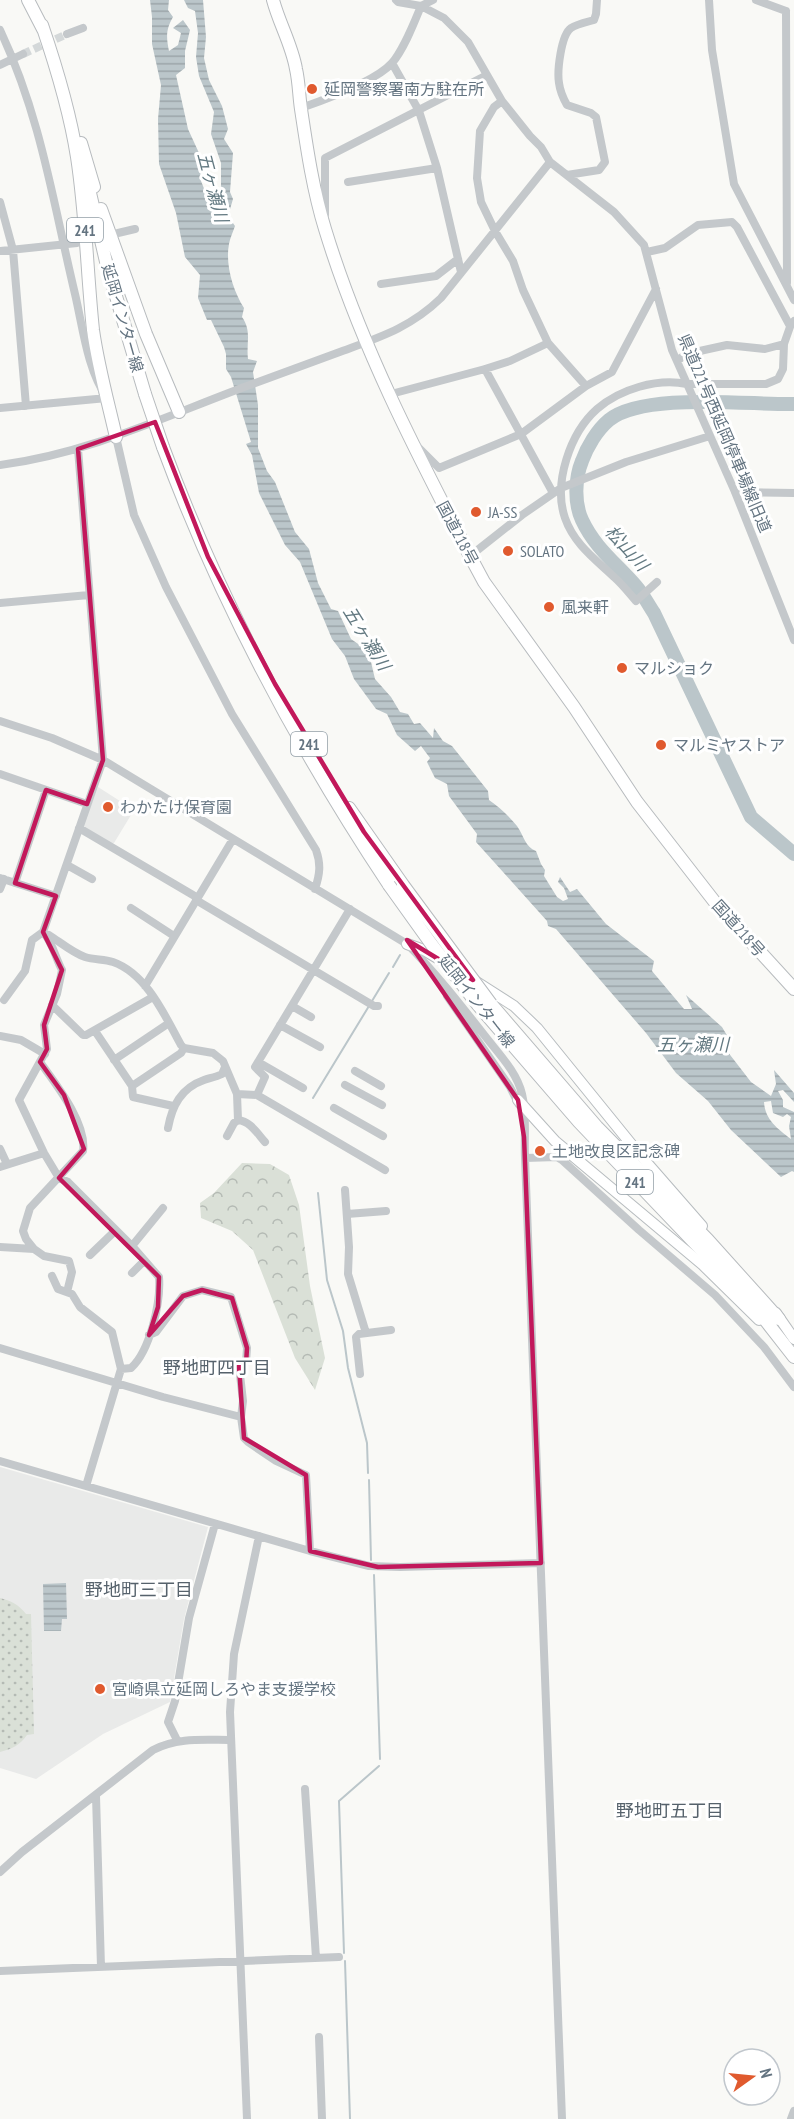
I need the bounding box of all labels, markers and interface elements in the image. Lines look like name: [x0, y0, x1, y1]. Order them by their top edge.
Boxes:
place label: 延岡警察署南方駐在所: [324, 79, 484, 99]
marker: 延岡警察署南方駐在所: [305, 82, 319, 96]
water label: 五ヶ瀬川: [193, 149, 234, 227]
road number: 241: [67, 218, 103, 242]
street label: 延岡インター線: [98, 261, 148, 375]
street label: 県道221号西延岡停車場線旧道: [674, 331, 776, 535]
street label: 国道218号: [433, 498, 483, 568]
place label: JA-SS: [487, 502, 517, 522]
marker: JA-SS: [469, 505, 483, 519]
water label: 松山川: [600, 520, 655, 577]
place label: SOLATO: [520, 541, 565, 561]
marker: SOLATO: [501, 544, 515, 558]
place label: 風来軒: [561, 597, 609, 617]
marker: 風来軒: [542, 600, 556, 614]
water label: 五ヶ瀬川: [338, 601, 397, 676]
place label: マルショク: [634, 658, 714, 678]
marker: マルショク: [615, 661, 629, 675]
road number: 241: [291, 732, 327, 756]
place label: マルミヤストア: [673, 735, 785, 755]
marker: マルミヤストア: [654, 738, 668, 752]
place label: わかたけ保育園: [120, 797, 232, 817]
marker: わかたけ保育園: [101, 800, 115, 814]
street label: 国道218号: [708, 895, 770, 961]
street label: 延岡インター線: [435, 951, 519, 1051]
water label: 五ヶ瀬川: [657, 1033, 731, 1056]
place label: 土地改良区記念碑: [552, 1141, 680, 1161]
marker: 土地改良区記念碑: [533, 1144, 547, 1158]
road number: 241: [617, 1170, 653, 1194]
district label: 野地町四丁目: [163, 1356, 271, 1379]
district label: 野地町三丁目: [85, 1578, 193, 1601]
place label: 宮崎県立延岡しろやま支援学校: [112, 1679, 336, 1699]
marker: 宮崎県立延岡しろやま支援学校: [93, 1682, 107, 1696]
district label: 野地町五丁目: [616, 1799, 724, 1822]
north arrow: [722, 2047, 782, 2107]
text: N: [756, 2066, 777, 2080]

